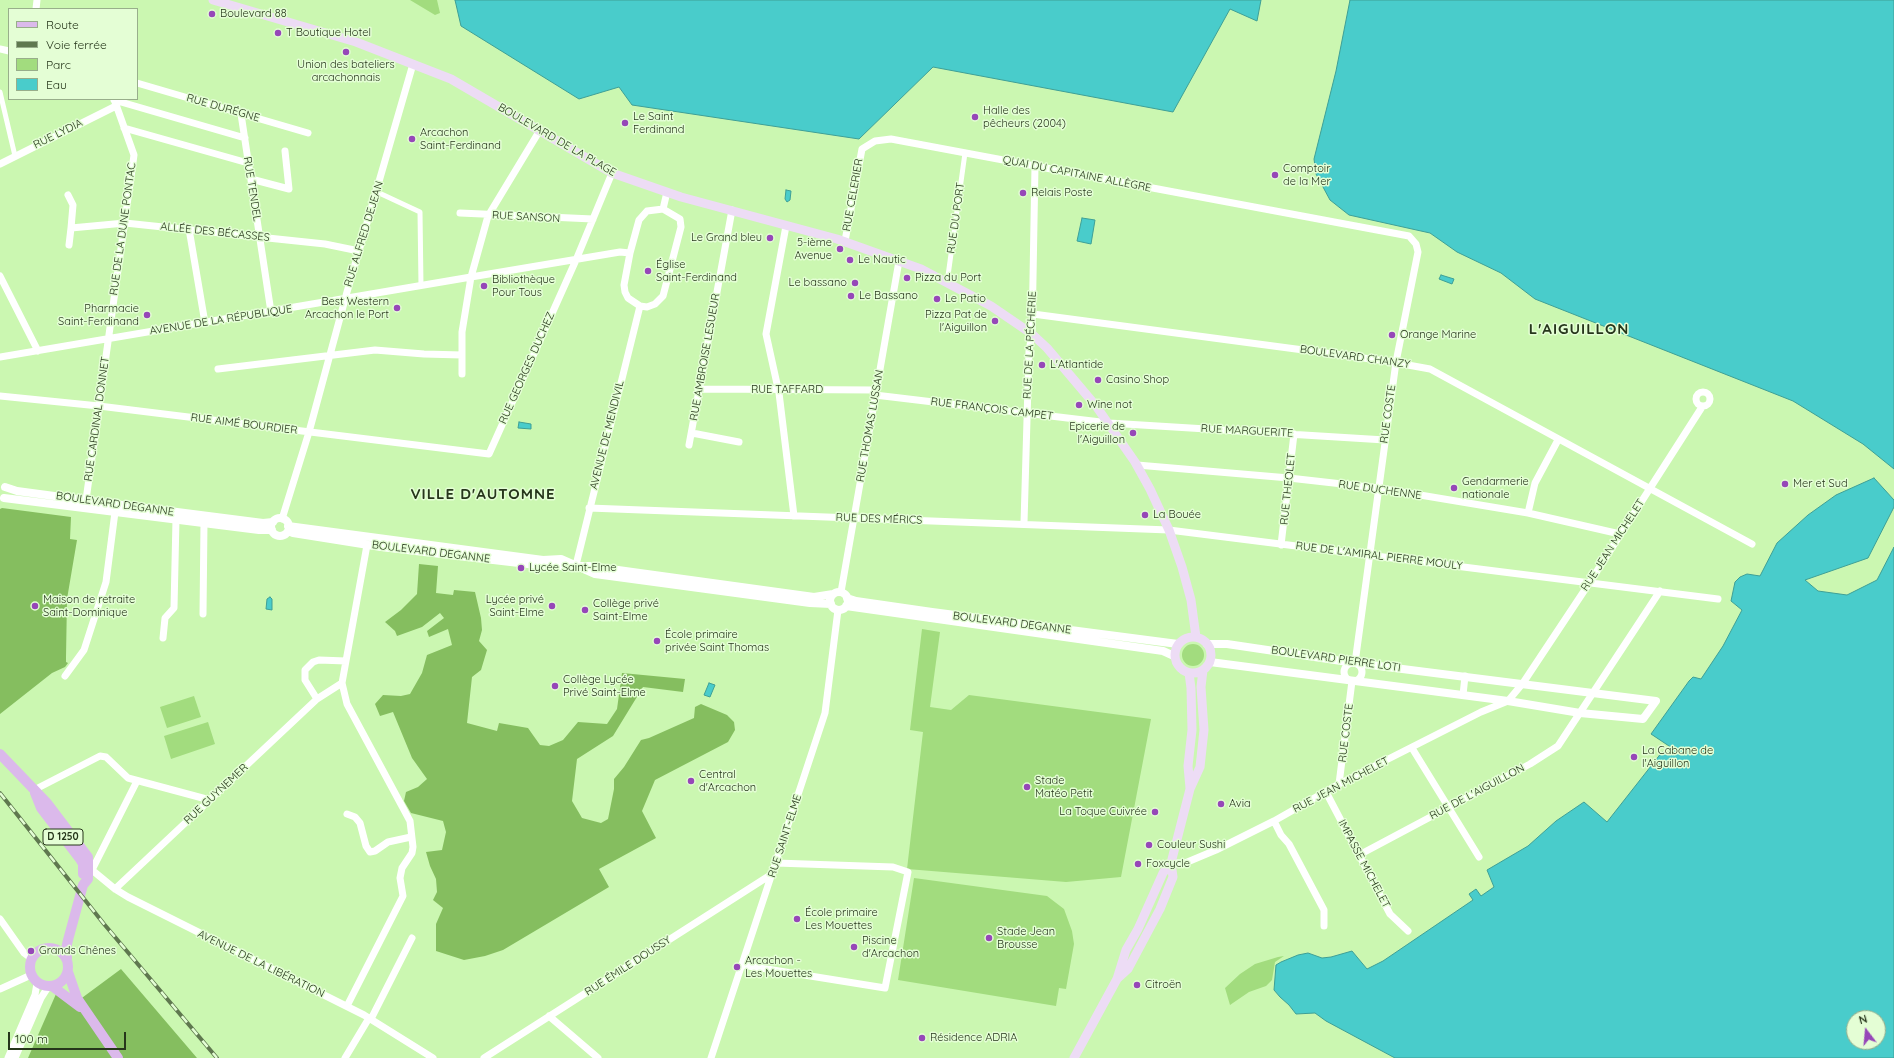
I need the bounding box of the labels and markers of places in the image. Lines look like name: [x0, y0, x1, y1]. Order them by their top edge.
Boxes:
place label: Boulevard 88: [220, 7, 287, 21]
marker: Boulevard 88: [207, 9, 217, 19]
place label: T Boutique Hotel: [286, 26, 371, 40]
marker: T Boutique Hotel: [273, 28, 283, 38]
marker: Union des bateliers arcachonnais: [341, 47, 351, 57]
place label: Union des bateliers arcachonnais: [297, 58, 395, 84]
place label: Halle des pêcheurs (2004): [983, 104, 1066, 130]
place label: Le Saint Ferdinand: [633, 110, 684, 136]
marker: Halle des pêcheurs (2004): [970, 112, 980, 122]
marker: Le Saint Ferdinand: [620, 118, 630, 128]
place label: Arcachon Saint-Ferdinand: [420, 126, 501, 152]
marker: Arcachon Saint-Ferdinand: [407, 134, 417, 144]
place label: Comptoir de la Mer: [1283, 162, 1331, 188]
marker: Comptoir de la Mer: [1270, 170, 1280, 180]
place label: Relais Poste: [1031, 186, 1092, 200]
marker: Relais Poste: [1018, 188, 1028, 198]
place label: Le Grand bleu: [691, 231, 762, 245]
marker: Le Grand bleu: [765, 233, 775, 243]
place label: 5-ième Avenue: [794, 236, 832, 262]
marker: 5-ième Avenue: [835, 244, 845, 254]
place label: Le Nautic: [858, 253, 906, 267]
marker: Le Nautic: [845, 255, 855, 265]
place label: Église Saint-Ferdinand: [656, 258, 737, 284]
marker: Église Saint-Ferdinand: [643, 266, 653, 276]
place label: Pizza du Port: [915, 271, 981, 285]
place label: Bibliothèque Pour Tous: [492, 273, 555, 299]
marker: Pizza du Port: [902, 273, 912, 283]
place label: Le bassano: [789, 276, 847, 290]
marker: Le bassano: [850, 278, 860, 288]
marker: Bibliothèque Pour Tous: [479, 281, 489, 291]
place label: Le Bassano: [859, 289, 918, 303]
marker: Le Bassano: [846, 291, 856, 301]
place label: Le Patio: [945, 292, 986, 306]
marker: Le Patio: [932, 294, 942, 304]
place label: Best Western Arcachon le Port: [305, 295, 389, 321]
place label: Pharmacie Saint-Ferdinand: [58, 302, 139, 328]
marker: Best Western Arcachon le Port: [392, 303, 402, 313]
place label: Pizza Pat de l'Aiguillon: [925, 308, 987, 334]
marker: Pharmacie Saint-Ferdinand: [142, 310, 152, 320]
marker: Pizza Pat de l'Aiguillon: [990, 316, 1000, 326]
place label: Orange Marine: [1400, 328, 1476, 342]
marker: Orange Marine: [1387, 330, 1397, 340]
place label: L'Atlantide: [1050, 358, 1103, 372]
marker: L'Atlantide: [1037, 360, 1047, 370]
place label: Casino Shop: [1106, 373, 1169, 387]
marker: Casino Shop: [1093, 375, 1103, 385]
place label: Wine not: [1087, 398, 1132, 412]
marker: Wine not: [1074, 400, 1084, 410]
place label: Epicerie de l'Aiguillon: [1069, 420, 1125, 446]
marker: Epicerie de l'Aiguillon: [1128, 428, 1138, 438]
place label: Gendarmerie nationale: [1462, 475, 1529, 501]
place label: Mer et Sud: [1793, 477, 1848, 491]
marker: Mer et Sud: [1780, 479, 1790, 489]
marker: Gendarmerie nationale: [1449, 483, 1459, 493]
place label: La Bouée: [1153, 508, 1201, 522]
marker: La Bouée: [1140, 510, 1150, 520]
place label: Lycée Saint-Elme: [529, 561, 617, 575]
marker: Lycée Saint-Elme: [516, 563, 526, 573]
place label: Maison de retraite Saint-Dominique: [43, 593, 135, 619]
place label: Lycée privé Saint-Elme: [486, 593, 544, 619]
place label: Collège privé Saint-Elme: [593, 597, 659, 623]
marker: Maison de retraite Saint-Dominique: [30, 601, 40, 611]
marker: Lycée privé Saint-Elme: [547, 601, 557, 611]
marker: Collège privé Saint-Elme: [580, 605, 590, 615]
place label: École primaire privée Saint Thomas: [665, 628, 769, 654]
marker: École primaire privée Saint Thomas: [652, 636, 662, 646]
place label: Collège Lycée Privé Saint-Elme: [563, 673, 646, 699]
marker: Collège Lycée Privé Saint-Elme: [550, 681, 560, 691]
place label: La Cabane de l'Aiguillon: [1642, 744, 1713, 770]
marker: La Cabane de l'Aiguillon: [1629, 752, 1639, 762]
place label: Central d'Arcachon: [699, 768, 756, 794]
place label: Stade Matéo Petit: [1035, 774, 1093, 800]
marker: Central d'Arcachon: [686, 776, 696, 786]
marker: Stade Matéo Petit: [1022, 782, 1032, 792]
place label: Avia: [1229, 797, 1251, 811]
marker: Avia: [1216, 799, 1226, 809]
place label: La Toque Cuivrée: [1059, 805, 1147, 819]
marker: La Toque Cuivrée: [1150, 807, 1160, 817]
place label: Couleur Sushi: [1157, 838, 1225, 852]
marker: Couleur Sushi: [1144, 840, 1154, 850]
place label: Foxcycle: [1146, 857, 1190, 871]
marker: Foxcycle: [1133, 859, 1143, 869]
place label: École primaire Les Mouettes: [805, 906, 878, 932]
marker: École primaire Les Mouettes: [792, 914, 802, 924]
place label: Stade Jean Brousse: [997, 925, 1055, 951]
marker: Stade Jean Brousse: [984, 933, 994, 943]
place label: Piscine d'Arcachon: [862, 934, 919, 960]
marker: Piscine d'Arcachon: [849, 942, 859, 952]
place label: Grands Chênes: [39, 944, 116, 958]
marker: Grands Chênes: [26, 946, 36, 956]
place label: Arcachon - Les Mouettes: [745, 954, 812, 980]
marker: Arcachon - Les Mouettes: [732, 962, 742, 972]
place label: Citroën: [1145, 978, 1181, 992]
marker: Citroën: [1132, 980, 1142, 990]
place label: Résidence ADRIA: [930, 1031, 1017, 1045]
marker: Résidence ADRIA: [917, 1033, 927, 1043]

